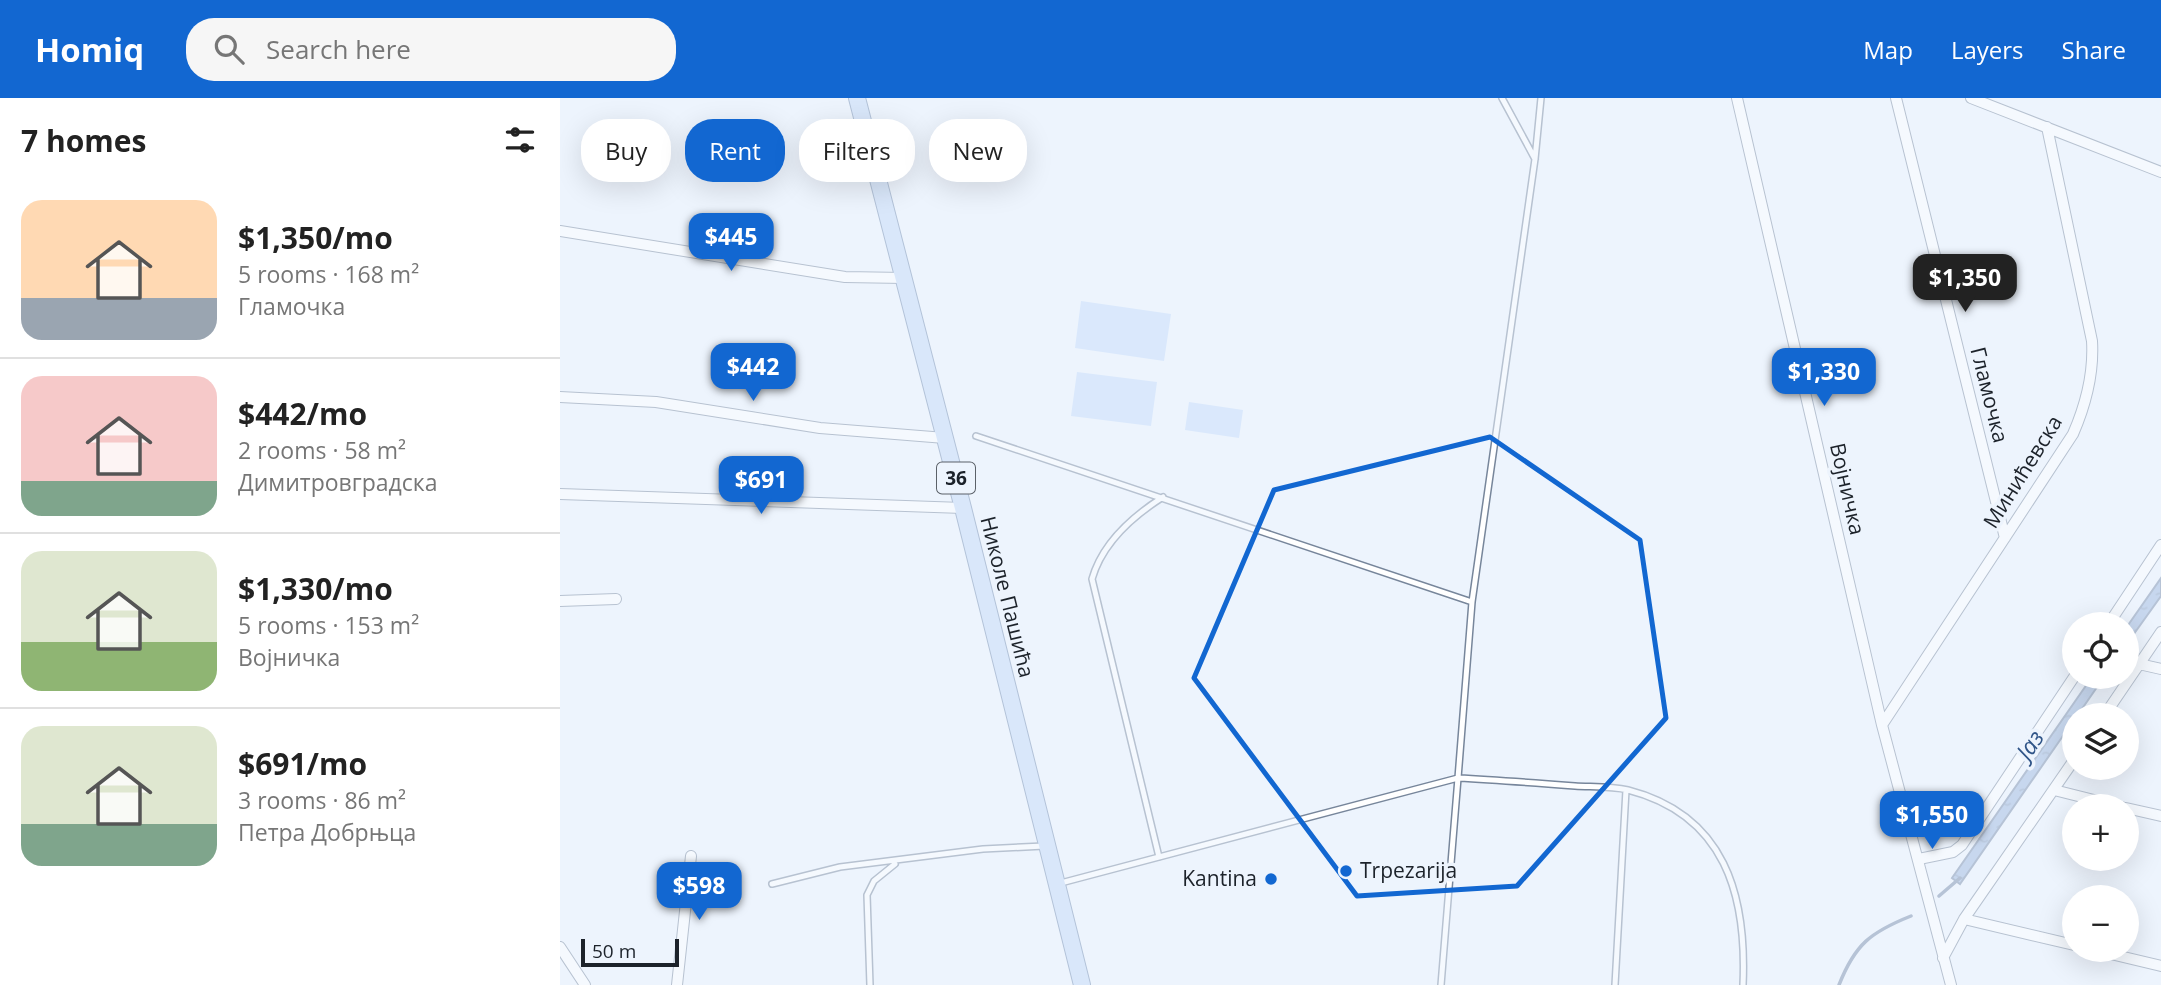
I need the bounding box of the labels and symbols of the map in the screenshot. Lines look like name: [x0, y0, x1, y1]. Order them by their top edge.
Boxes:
pin: $445: [690, 214, 772, 273]
pin: $1,350: [1908, 254, 2022, 314]
pin: $442: [712, 344, 794, 403]
street label: Гламочка: [1965, 344, 2015, 446]
pin: $1,330: [1767, 348, 1881, 408]
street label: Минићевска: [1976, 410, 2068, 533]
street label: Војничка: [1824, 440, 1872, 537]
pin: $691: [720, 456, 802, 516]
road number: 36: [937, 462, 975, 494]
street label: Николе Пашића: [974, 513, 1042, 680]
water label: Јаз: [2005, 723, 2051, 769]
pin: $1,550: [1875, 792, 1989, 851]
place label: Trpezarija: [1360, 856, 1457, 884]
pin: $598: [658, 862, 740, 922]
marker: Trpezarija: [1338, 863, 1354, 879]
place label: Kantina: [1182, 864, 1257, 892]
marker: Kantina: [1263, 871, 1279, 887]
scale bar: [581, 936, 679, 968]

